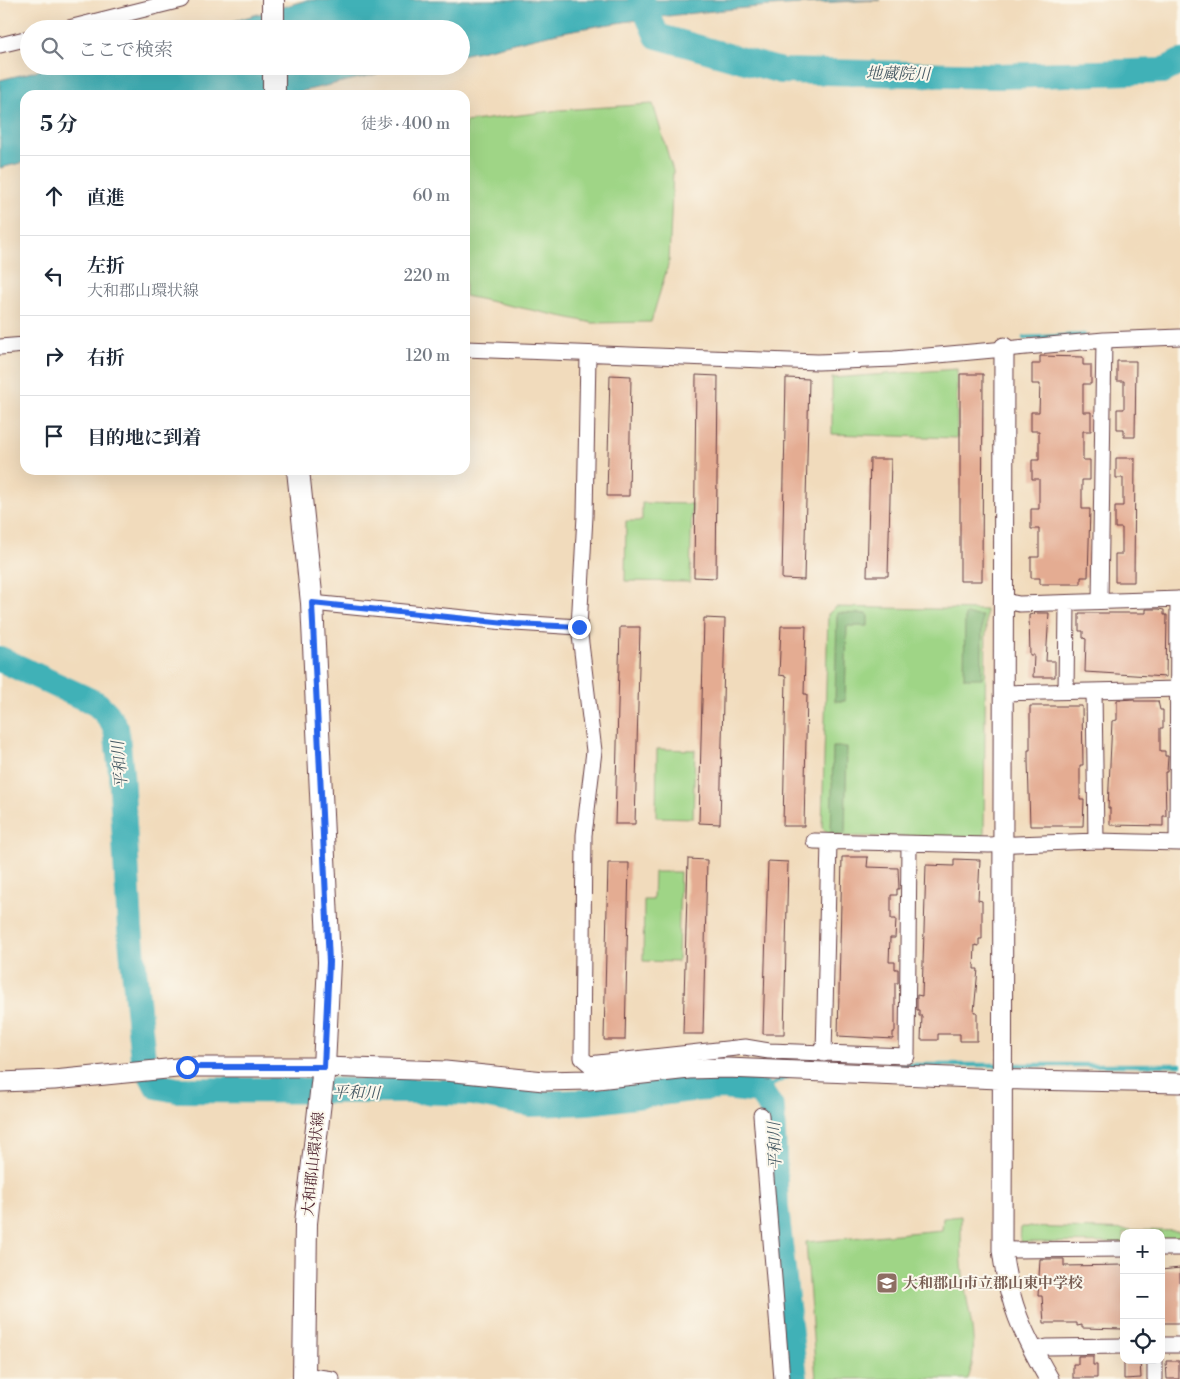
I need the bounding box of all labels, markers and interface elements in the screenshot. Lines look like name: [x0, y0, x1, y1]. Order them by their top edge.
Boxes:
search box: [20, 20, 470, 75]
icon: search: [38, 34, 66, 62]
text: ここで検索: [78, 38, 173, 62]
water label: 地蔵院川: [866, 63, 932, 85]
text: 5 分: [40, 112, 77, 138]
text: 徒歩 · 400 m: [361, 114, 450, 134]
icon: ahead: [40, 182, 68, 210]
text: 直進: [87, 186, 125, 210]
text: 60 m: [412, 186, 450, 206]
text: 左折: [87, 254, 125, 278]
icon: left: [40, 262, 68, 290]
text: 220 m: [404, 266, 450, 286]
text: 大和郡山環状線: [87, 281, 199, 301]
icon: right: [40, 342, 68, 370]
text: 右折: [87, 346, 125, 370]
text: 120 m: [406, 346, 450, 366]
icon: arrive: [40, 422, 68, 450]
text: 目的地に到着: [87, 426, 201, 450]
route end: [568, 616, 591, 639]
water label: 平和川: [108, 738, 132, 790]
route start: [176, 1056, 199, 1079]
water label: 平和川: [332, 1083, 382, 1103]
street label: 大和郡山環状線: [299, 1111, 328, 1217]
water label: 平和川: [764, 1120, 786, 1170]
map controls: [1120, 1229, 1165, 1364]
button: +: [1120, 1229, 1165, 1274]
school or university icon: 大和郡山市立郡山東中学校: [875, 1271, 899, 1295]
place label: 大和郡山市立郡山東中学校: [903, 1274, 1083, 1293]
button: −: [1120, 1274, 1165, 1319]
button: locate: [1120, 1319, 1165, 1364]

